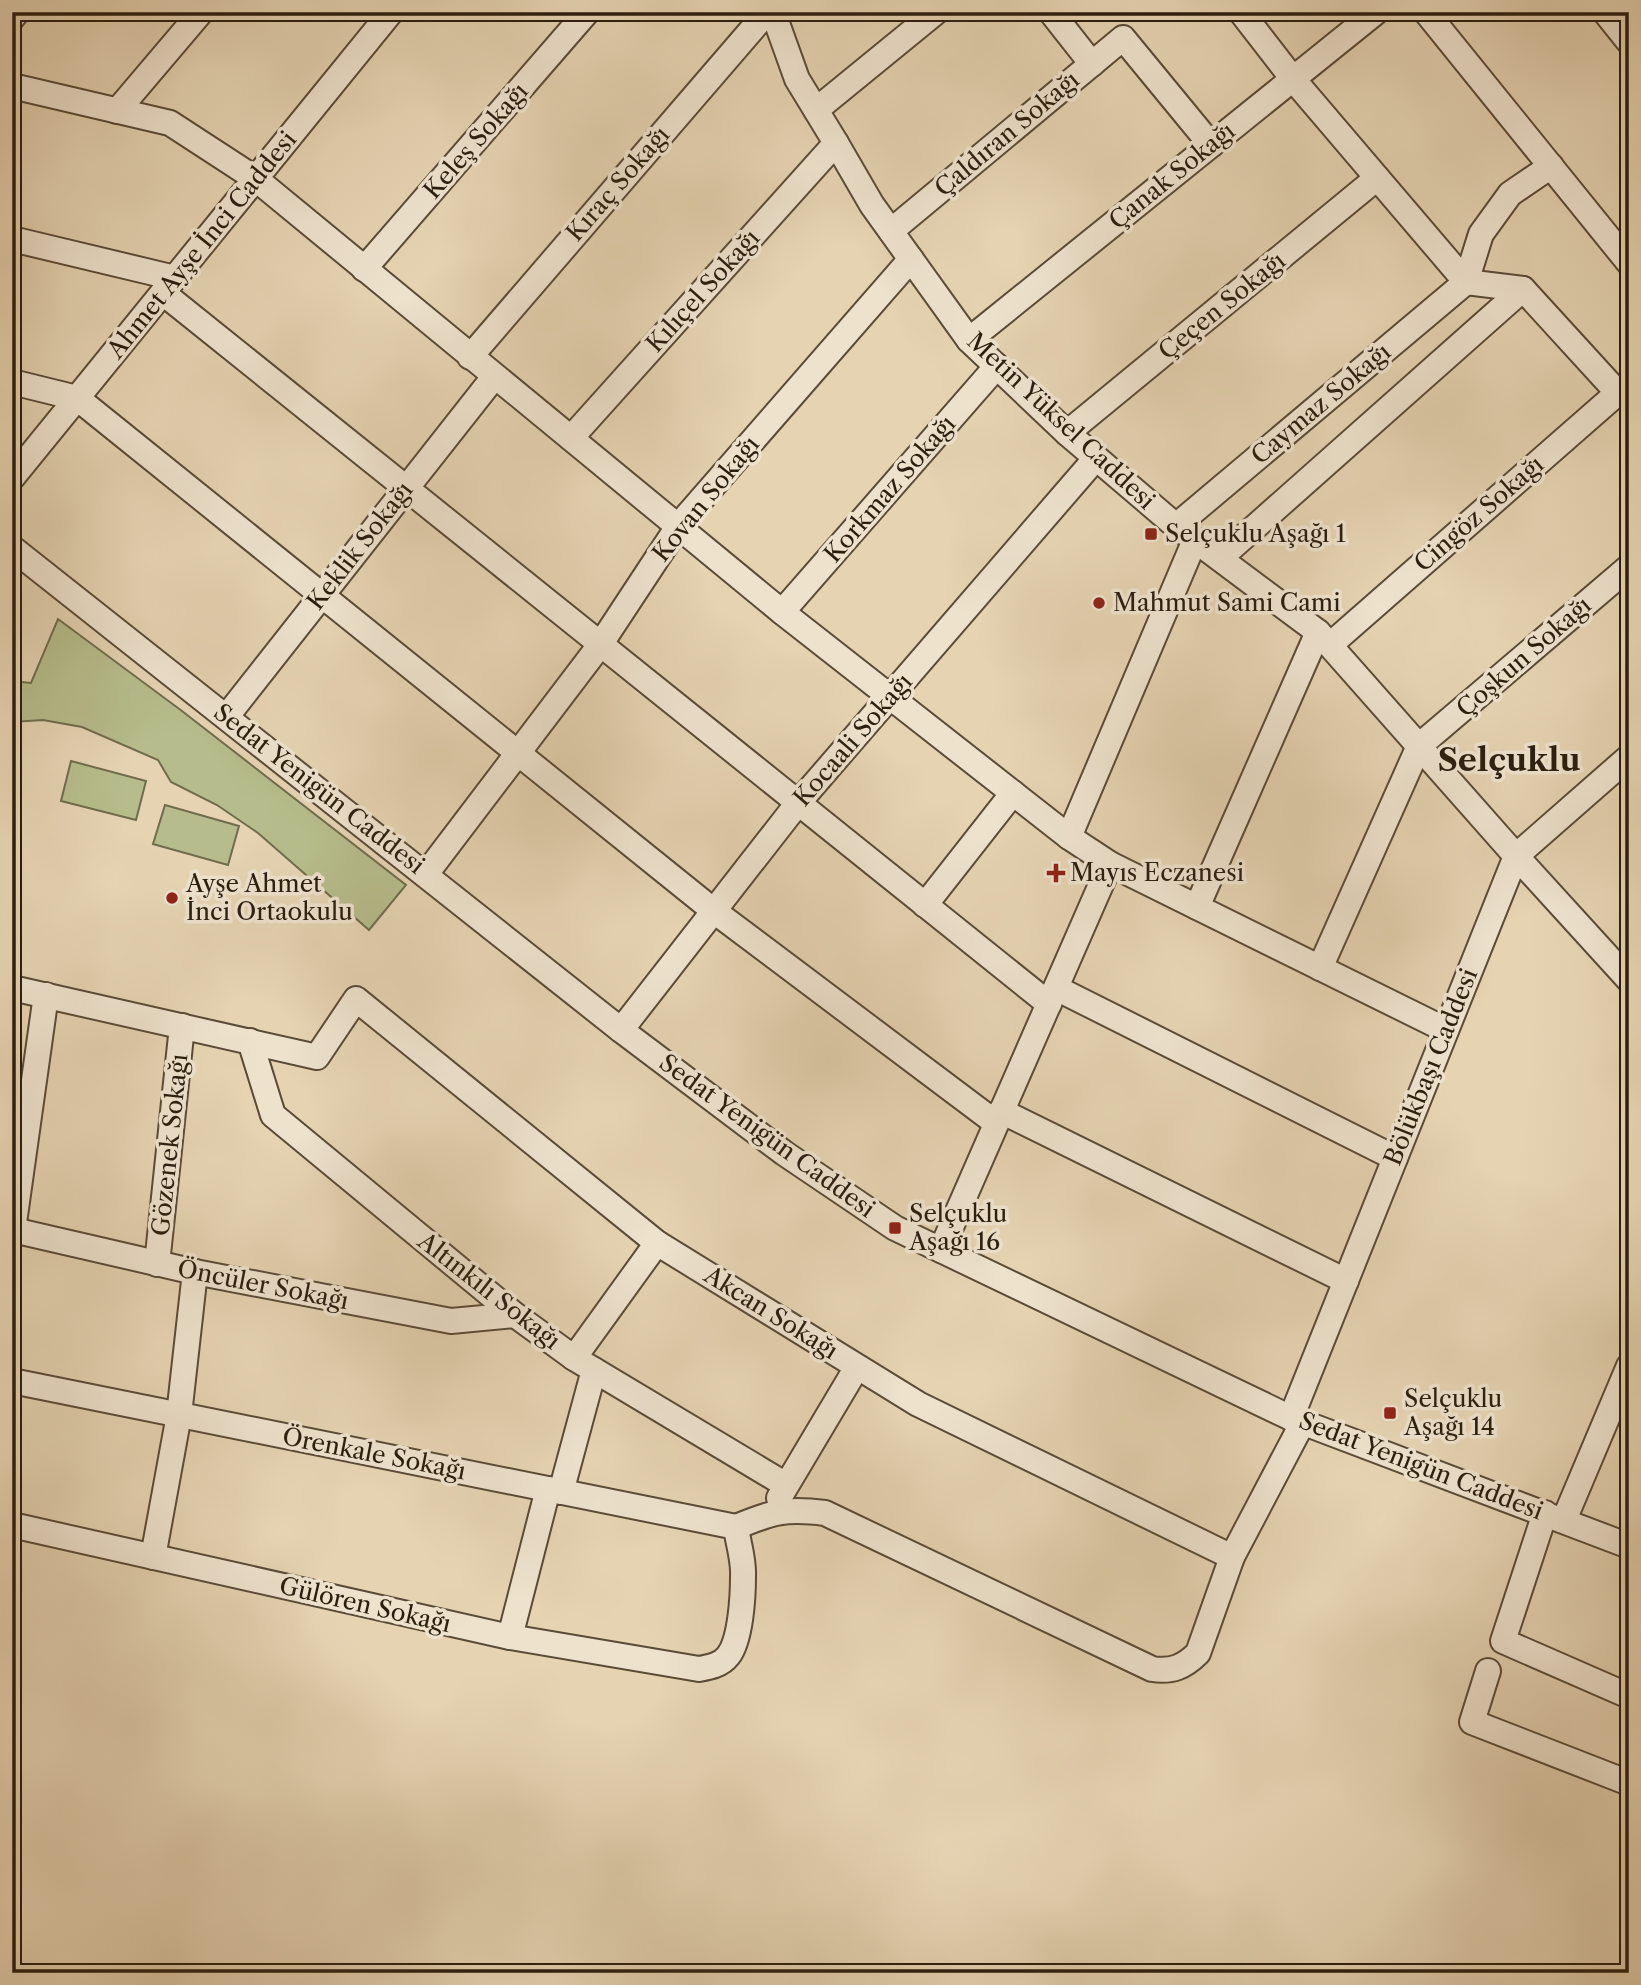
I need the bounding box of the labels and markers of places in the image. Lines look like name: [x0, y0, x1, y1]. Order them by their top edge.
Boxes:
place label: Selçuklu Aşağı 1: [1165, 519, 1346, 548]
marker: Selçuklu Aşağı 1: [1143, 526, 1159, 542]
place label: Mahmut Sami Cami: [1113, 588, 1341, 617]
marker: Mahmut Sami Cami: [1091, 595, 1107, 611]
place label: Mayıs Eczanesi: [1070, 858, 1244, 887]
marker: Mayıs Eczanesi: [1048, 865, 1064, 881]
place label: Ayşe Ahmet İnci Ortaokulu: [185, 869, 353, 926]
marker: Ayşe Ahmet İnci Ortaokulu: [164, 890, 180, 906]
place label: Selçuklu Aşağı 16: [908, 1199, 1008, 1256]
marker: Selçuklu Aşağı 16: [887, 1220, 903, 1236]
place label: Selçuklu Aşağı 14: [1403, 1384, 1503, 1441]
marker: Selçuklu Aşağı 14: [1382, 1405, 1398, 1421]

